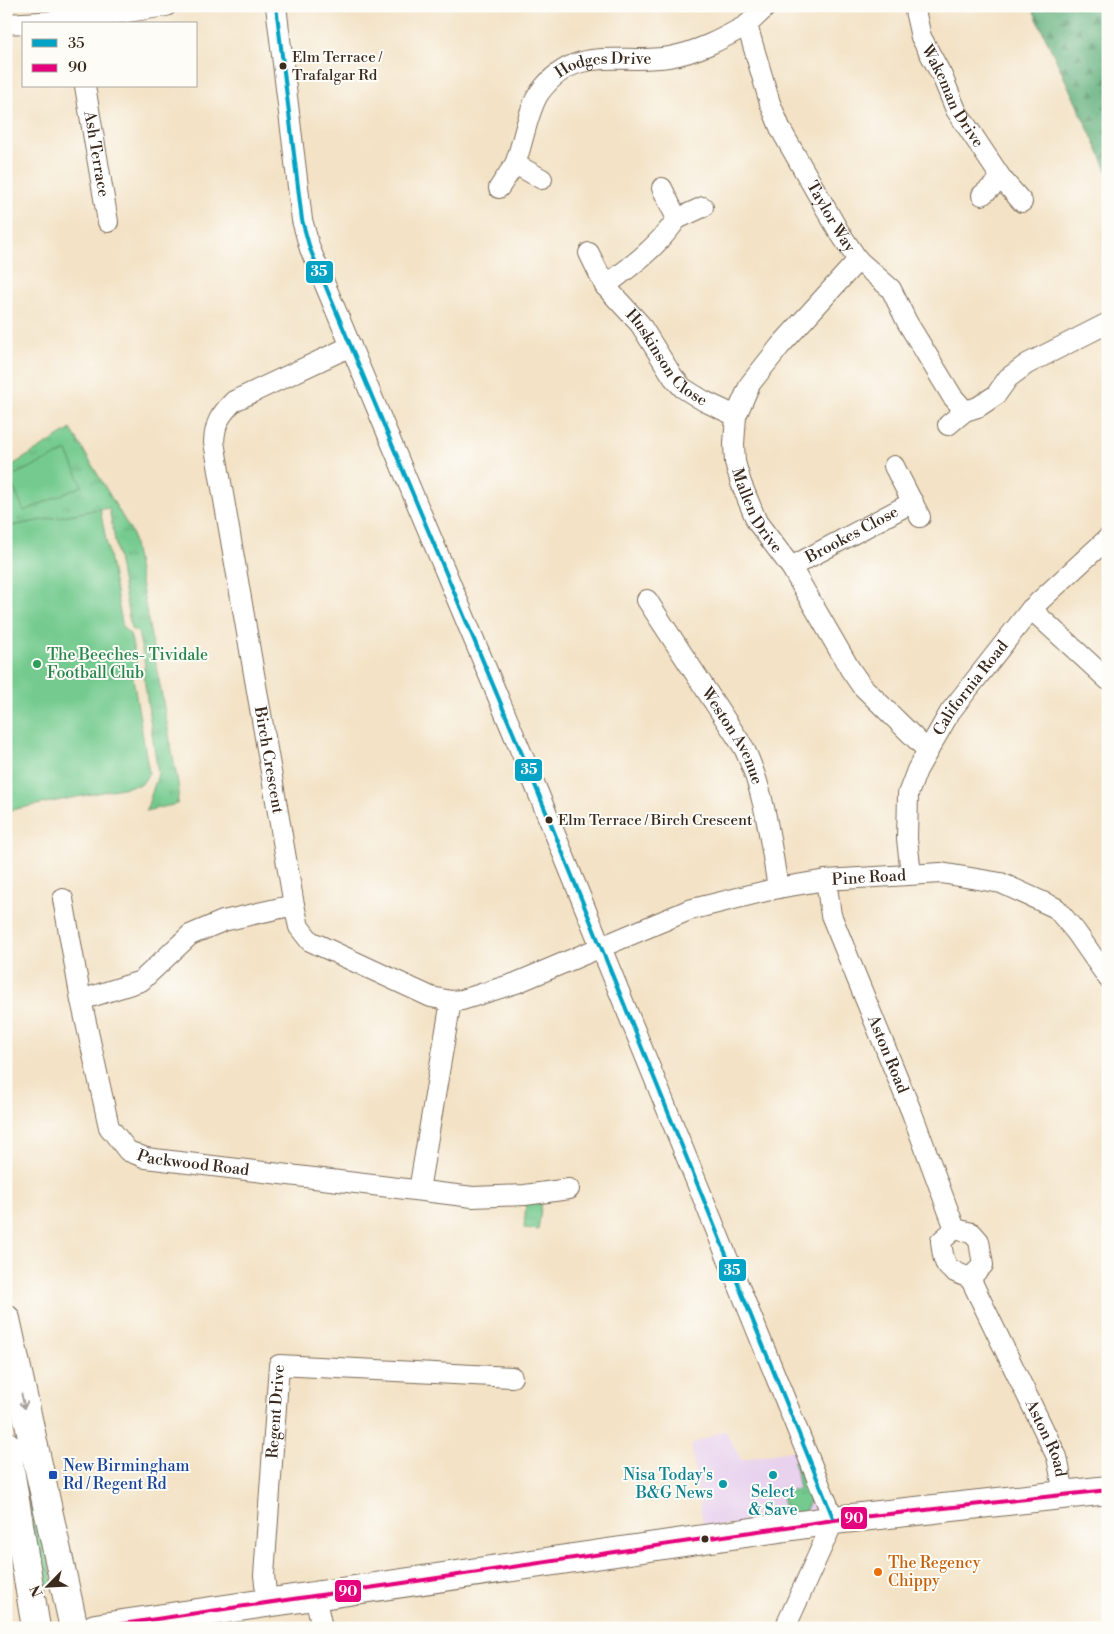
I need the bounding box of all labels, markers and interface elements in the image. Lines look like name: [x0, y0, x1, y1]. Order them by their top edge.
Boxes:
legend: [22, 22, 198, 88]
text: 35: [68, 34, 85, 53]
street label: Wakeman Drive: [917, 41, 988, 151]
place label: Elm Terrace / Trafalgar Rd: [292, 48, 383, 85]
street label: Hodges Drive: [551, 49, 652, 82]
text: 90: [68, 58, 87, 77]
marker: Elm Terrace / Trafalgar Rd: [278, 61, 288, 71]
street label: Ash Terrace: [79, 108, 114, 199]
street label: Taylor Way: [802, 177, 860, 256]
line badge: 35: [305, 260, 334, 284]
text: 35: [310, 263, 328, 281]
street label: Huskinson Close: [621, 305, 711, 411]
street label: Mallen Drive: [727, 466, 787, 557]
street label: Brookes Close: [801, 502, 902, 568]
street label: California Road: [929, 636, 1013, 739]
place label: The Beeches- Tividale Football Club: [47, 645, 208, 683]
marker: The Beeches- Tividale Football Club: [31, 658, 43, 670]
street label: Weston Avenue: [697, 683, 767, 787]
street label: Birch Crescent: [250, 704, 288, 815]
line badge: 35: [514, 758, 543, 782]
text: 35: [520, 761, 538, 779]
place label: Elm Terrace / Birch Crescent: [558, 811, 753, 830]
marker: Elm Terrace / Birch Crescent: [544, 815, 554, 825]
street label: Pine Road: [831, 865, 907, 890]
street label: Aston Road: [863, 1011, 913, 1096]
street label: Packwood Road: [134, 1145, 250, 1180]
line badge: 35: [718, 1258, 747, 1282]
text: 35: [723, 1262, 741, 1280]
street label: Regent Drive: [262, 1364, 289, 1459]
one-way arrow: [19, 1392, 29, 1408]
street label: Aston Road: [1020, 1395, 1071, 1479]
place label: New Birmingham Rd / Regent Rd: [63, 1456, 190, 1494]
place label: Nisa Today's B&G News: [623, 1465, 713, 1503]
marker: New Birmingham Rd / Regent Rd: [47, 1469, 59, 1481]
marker: Select & Save: [767, 1469, 779, 1481]
marker: Nisa Today's B&G News: [717, 1478, 729, 1490]
place label: Select & Save: [748, 1482, 798, 1520]
line badge: 90: [840, 1506, 868, 1530]
text: 90: [845, 1510, 864, 1528]
unlabelled marker: [700, 1534, 710, 1544]
place label: The Regency Chippy: [888, 1553, 981, 1591]
north arrow: [22, 1562, 72, 1612]
marker: The Regency Chippy: [872, 1566, 884, 1578]
line badge: 90: [334, 1579, 362, 1603]
text: N: [27, 1582, 48, 1600]
text: 90: [339, 1583, 358, 1601]

